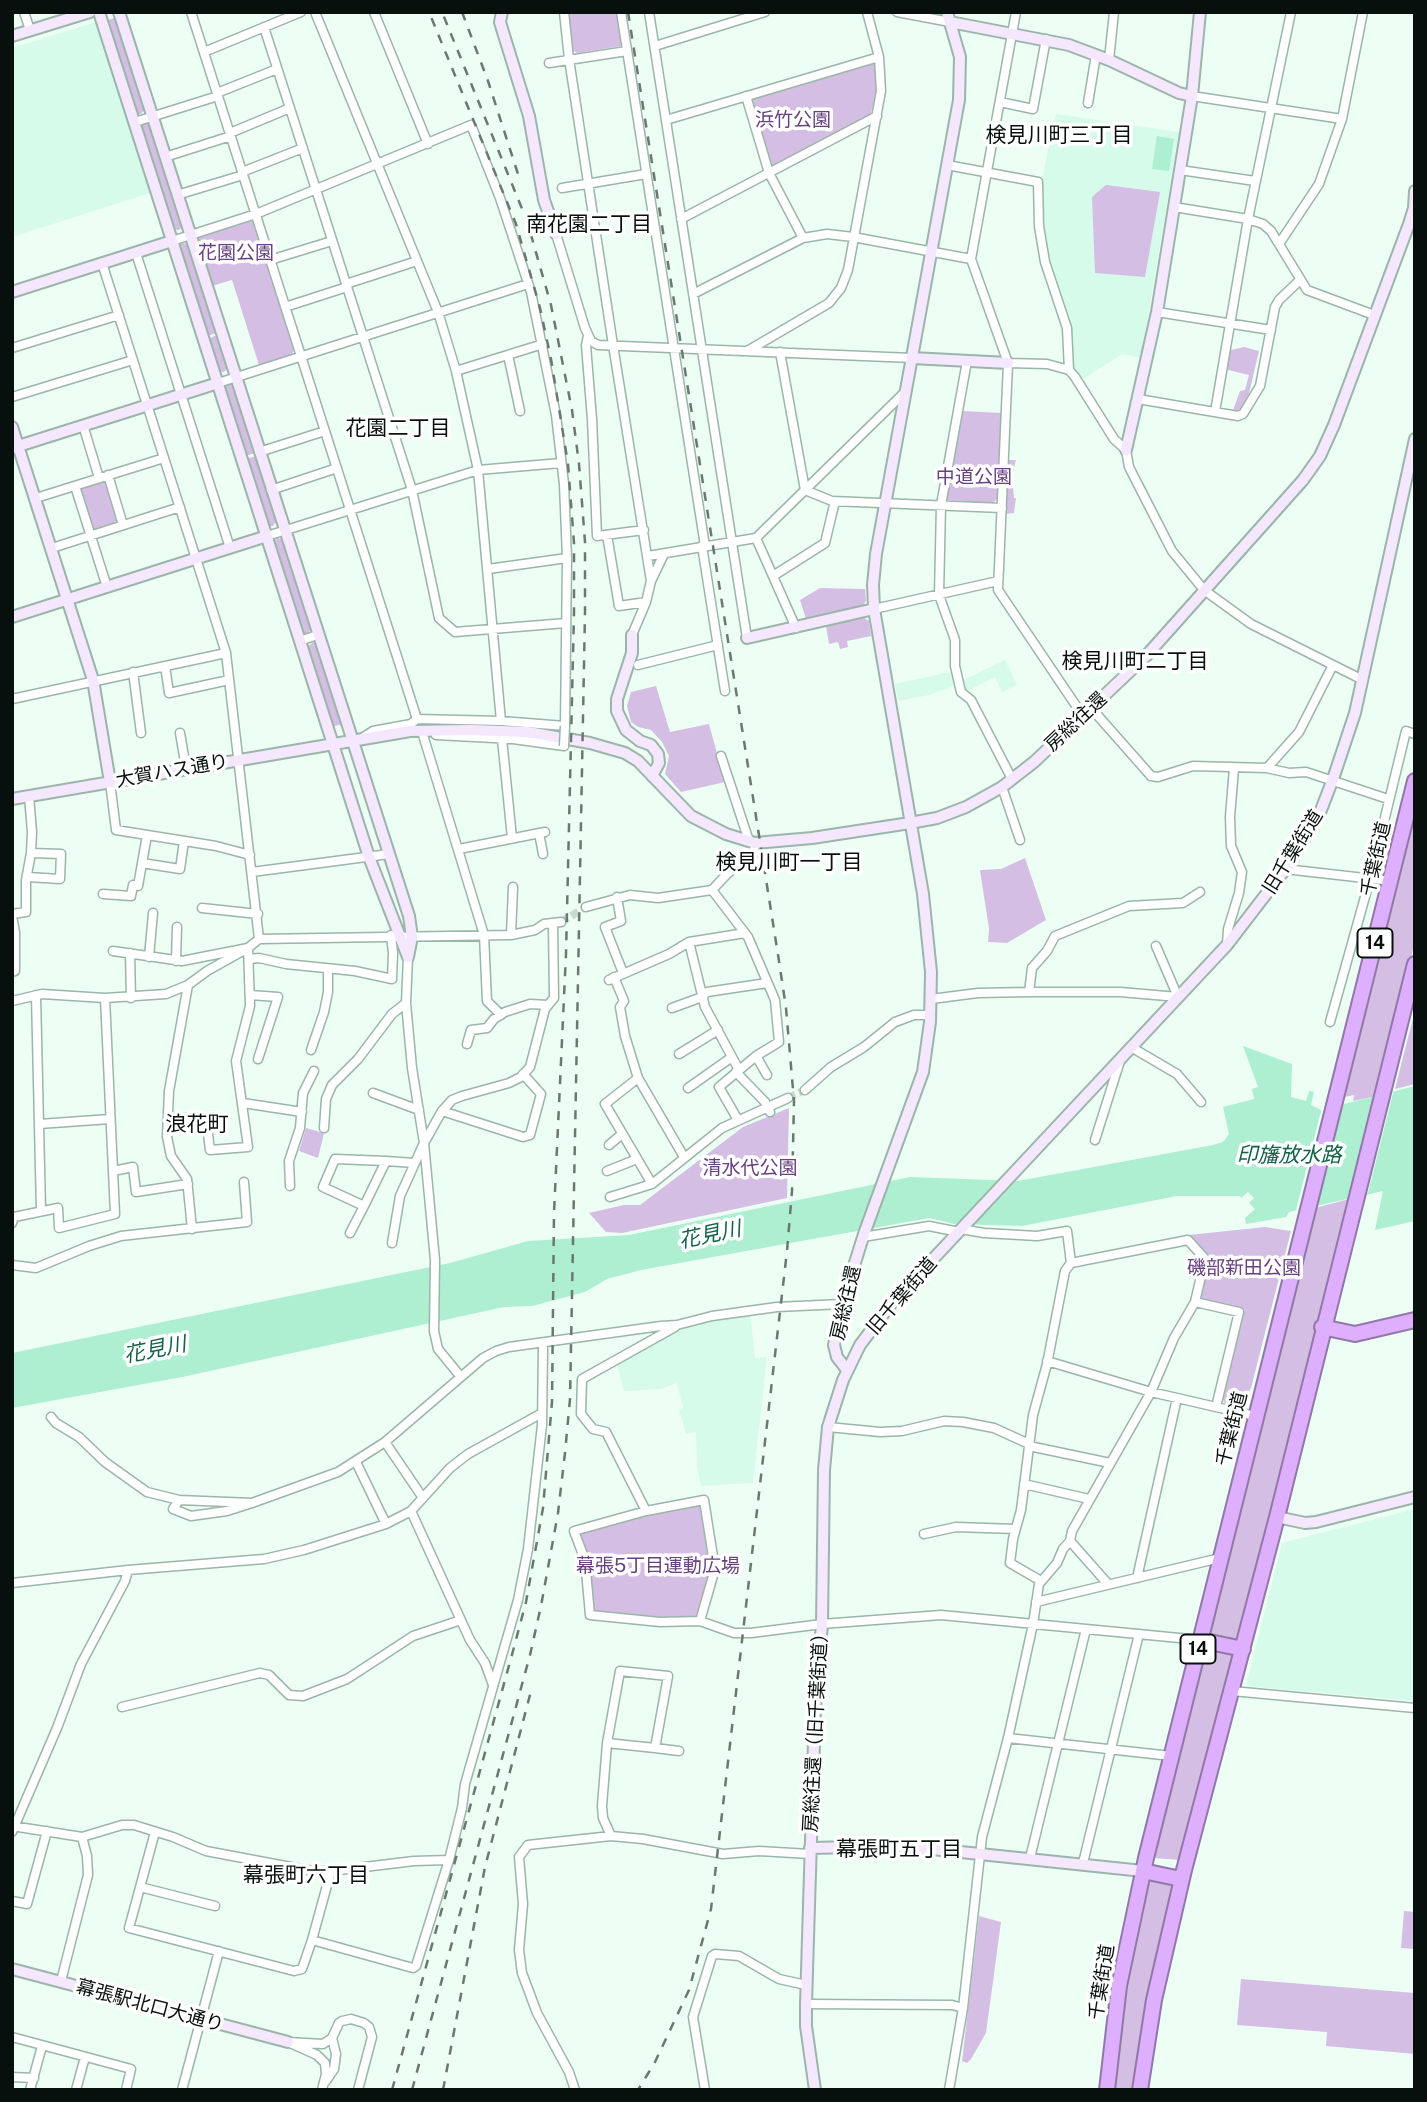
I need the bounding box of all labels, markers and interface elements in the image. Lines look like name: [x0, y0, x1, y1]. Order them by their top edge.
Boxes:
park label: 浜竹公園: [755, 109, 831, 131]
district label: 検見川町三丁目: [986, 123, 1132, 149]
district label: 南花園二丁目: [526, 212, 652, 238]
park label: 花園公園: [198, 242, 274, 264]
district label: 花園二丁目: [346, 416, 450, 442]
park label: 中道公園: [936, 466, 1012, 488]
district label: 検見川町二丁目: [1062, 649, 1208, 675]
street label: 房総往還: [1040, 688, 1112, 756]
street label: 大賀ハス通り: [114, 750, 230, 792]
street label: 旧千葉街道: [1258, 806, 1328, 898]
street label: 千葉街道: [1356, 819, 1396, 899]
district label: 検見川町一丁目: [716, 850, 862, 876]
road number: 14: [1358, 928, 1392, 958]
district label: 浪花町: [166, 1112, 228, 1138]
water label: 印旛放水路: [1237, 1143, 1341, 1169]
park label: 清水代公園: [703, 1157, 797, 1179]
water label: 花見川: [677, 1216, 743, 1254]
street label: 旧千葉街道: [862, 1253, 942, 1339]
park label: 磯部新田公園: [1187, 1257, 1301, 1279]
street label: 房総往還: [826, 1263, 866, 1343]
water label: 花見川: [122, 1332, 188, 1368]
street label: 千葉街道: [1212, 1389, 1252, 1469]
park label: 幕張5丁目運動広場: [576, 1555, 740, 1577]
street label: 房総往還（旧千葉街道）: [799, 1623, 833, 1833]
road number: 14: [1180, 1634, 1216, 1664]
district label: 幕張町五丁目: [836, 1837, 962, 1863]
district label: 幕張町六丁目: [243, 1863, 369, 1889]
street label: 千葉街道: [1085, 1943, 1119, 2021]
street label: 幕張駅北口大通り: [74, 1975, 226, 2037]

